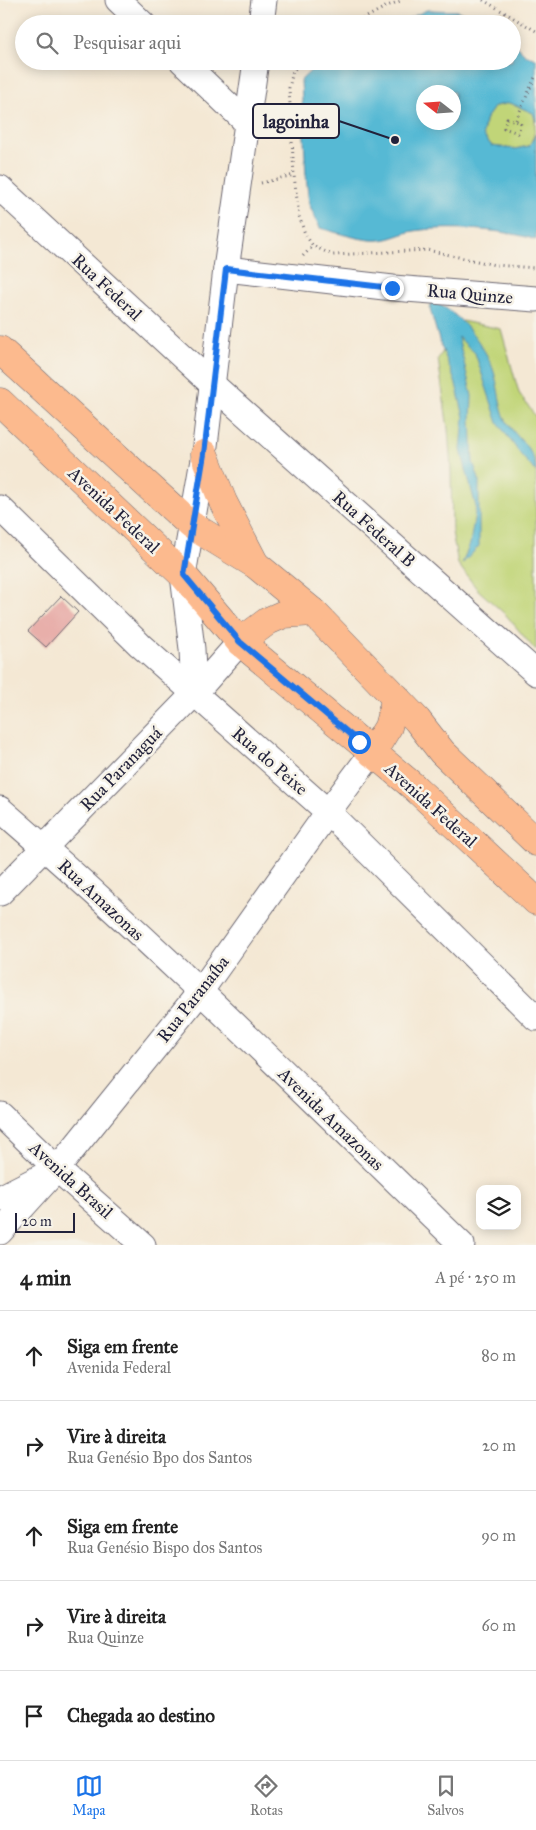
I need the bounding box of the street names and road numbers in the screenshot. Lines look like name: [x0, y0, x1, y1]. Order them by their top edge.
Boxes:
street label: Rua Federal: [67, 249, 147, 325]
street label: Rua Quinze: [426, 279, 514, 309]
street label: Avenida Federal: [63, 461, 164, 558]
street label: Rua Federal B: [328, 486, 420, 572]
street label: Rua Paranaguá: [75, 722, 168, 816]
street label: Rua do Peixe: [228, 722, 312, 800]
street label: Avenida Federal: [379, 757, 482, 852]
street label: Rua Amazonas: [53, 854, 149, 946]
street label: Rua Paranaíba: [152, 951, 234, 1047]
street label: Avenida Amazonas: [273, 1062, 389, 1175]
street label: Avenida Brasil: [24, 1136, 117, 1223]

